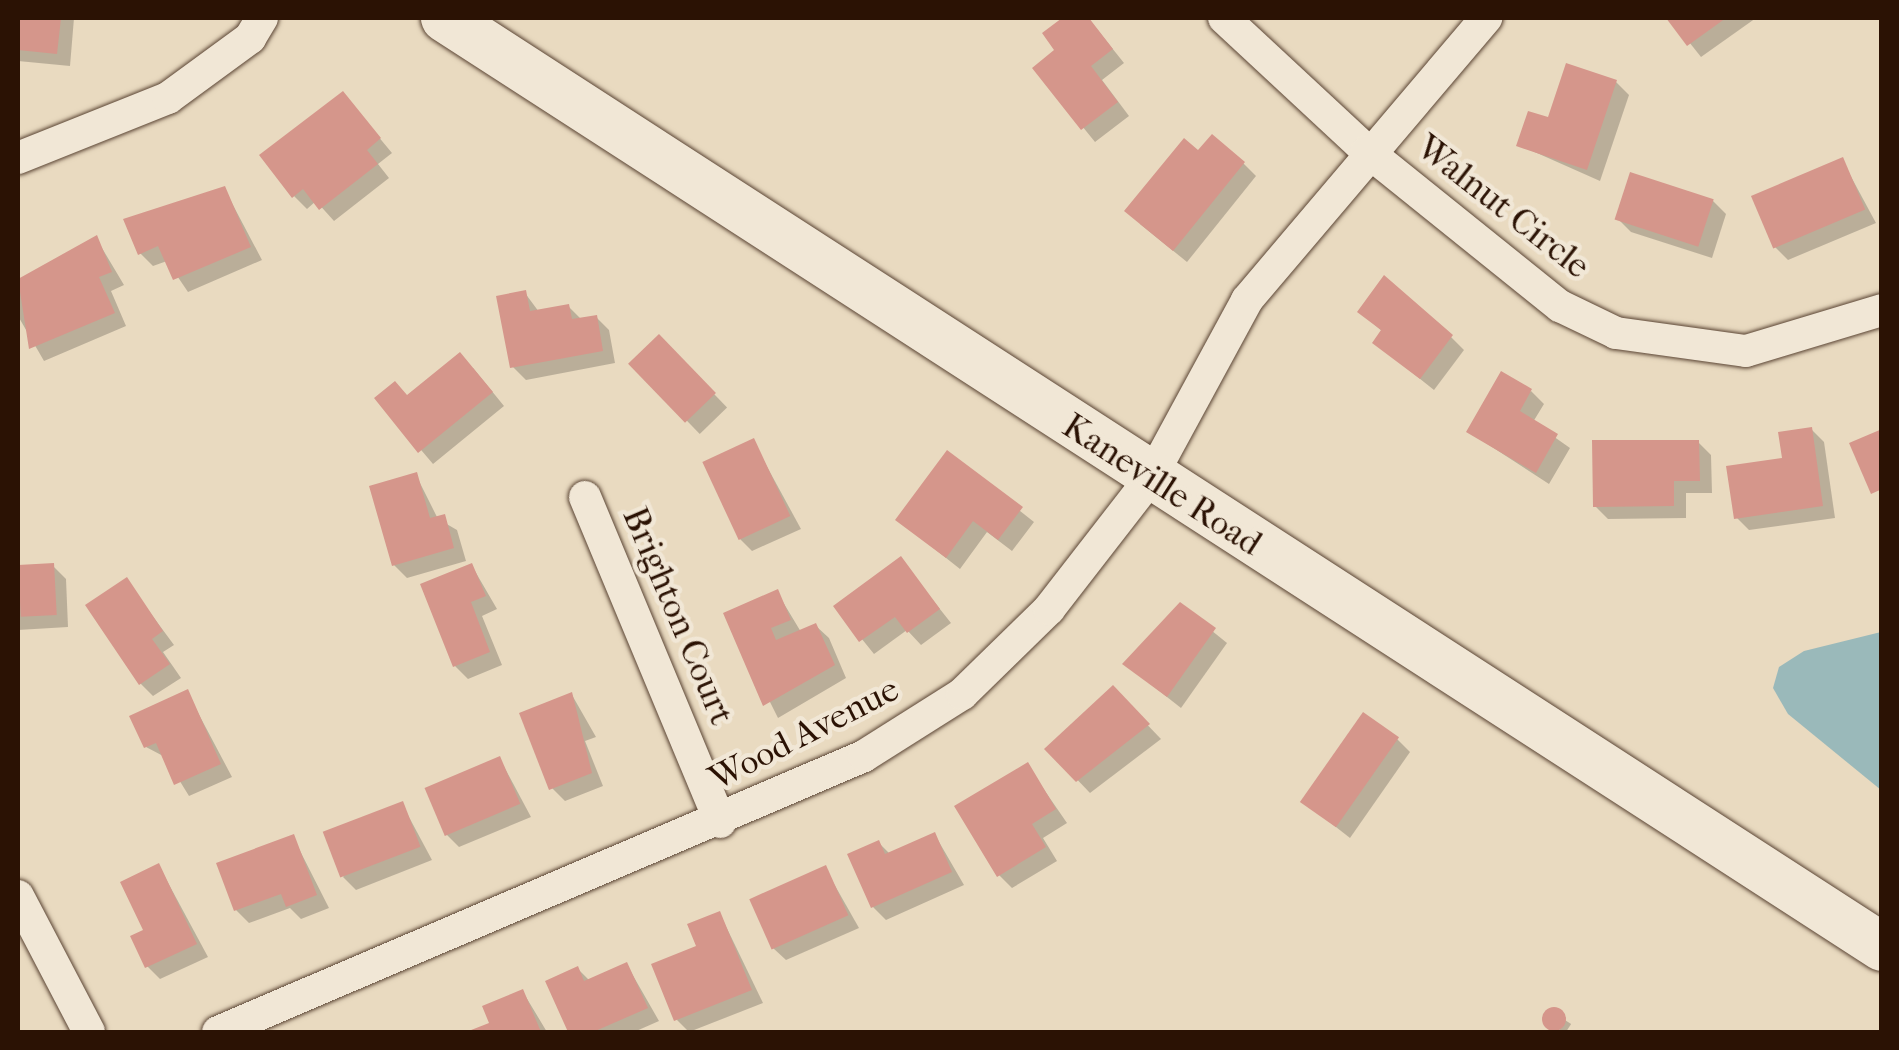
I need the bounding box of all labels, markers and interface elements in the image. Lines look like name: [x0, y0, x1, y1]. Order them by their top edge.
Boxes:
street label: Walnut Circle: [1408, 126, 1598, 288]
street label: Kaneville Road: [1055, 405, 1269, 565]
street label: Brighton Court: [613, 501, 743, 731]
street label: Wood Avenue: [702, 668, 906, 800]

